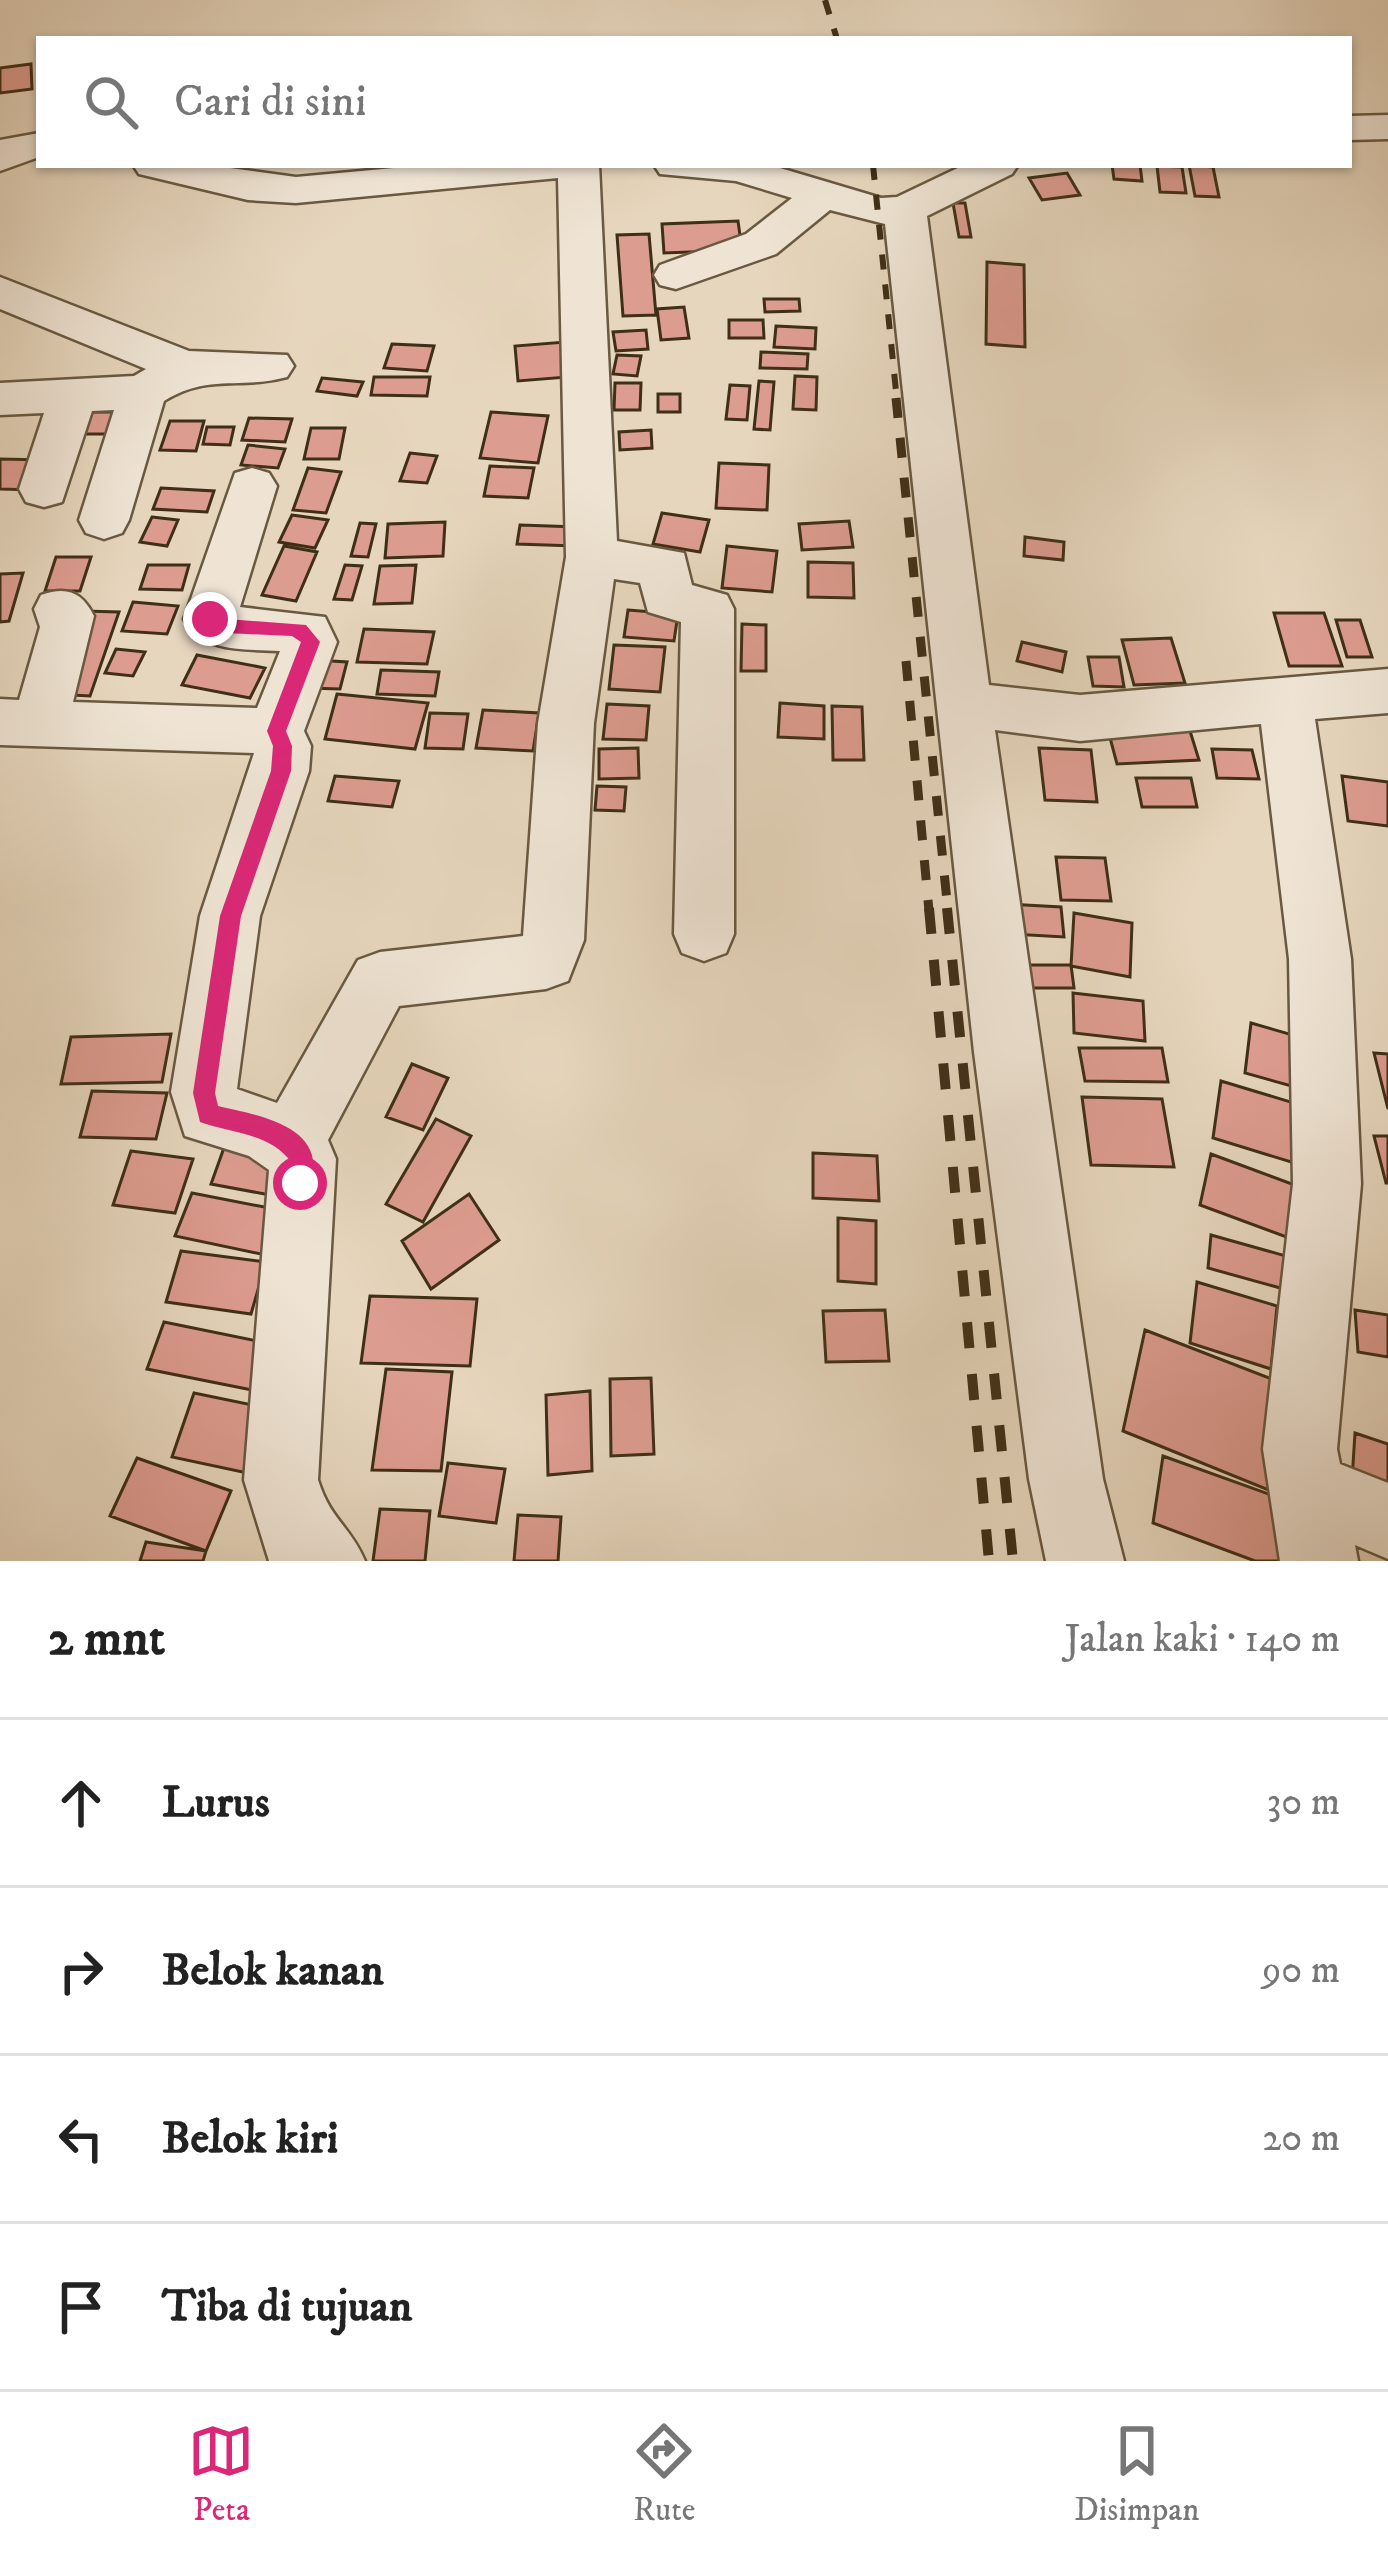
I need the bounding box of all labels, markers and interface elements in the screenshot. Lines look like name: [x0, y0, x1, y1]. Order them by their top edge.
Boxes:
search box: [36, 36, 1352, 168]
icon: search: [78, 69, 144, 135]
text: Cari di sini: [174, 74, 366, 130]
route end: [183, 592, 237, 646]
route start: [273, 1156, 327, 1210]
text: 2 mnt: [48, 1607, 165, 1671]
text: Jalan kaki · 140 m: [1065, 1615, 1340, 1664]
icon: ahead: [48, 1770, 114, 1836]
text: Lurus: [162, 1775, 270, 1831]
text: 30 m: [1267, 1778, 1340, 1827]
icon: right: [48, 1938, 114, 2004]
text: Belok kanan: [162, 1943, 384, 1999]
text: 90 m: [1262, 1946, 1340, 1995]
icon: left: [48, 2106, 114, 2172]
text: Belok kiri: [162, 2111, 338, 2167]
text: 20 m: [1262, 2114, 1340, 2163]
icon: arrive: [48, 2274, 114, 2340]
text: Tiba di tujuan: [162, 2279, 412, 2335]
tab: Peta: [188, 2418, 254, 2531]
tab: Rute: [631, 2418, 697, 2531]
tab: Disimpan: [1074, 2418, 1200, 2531]

